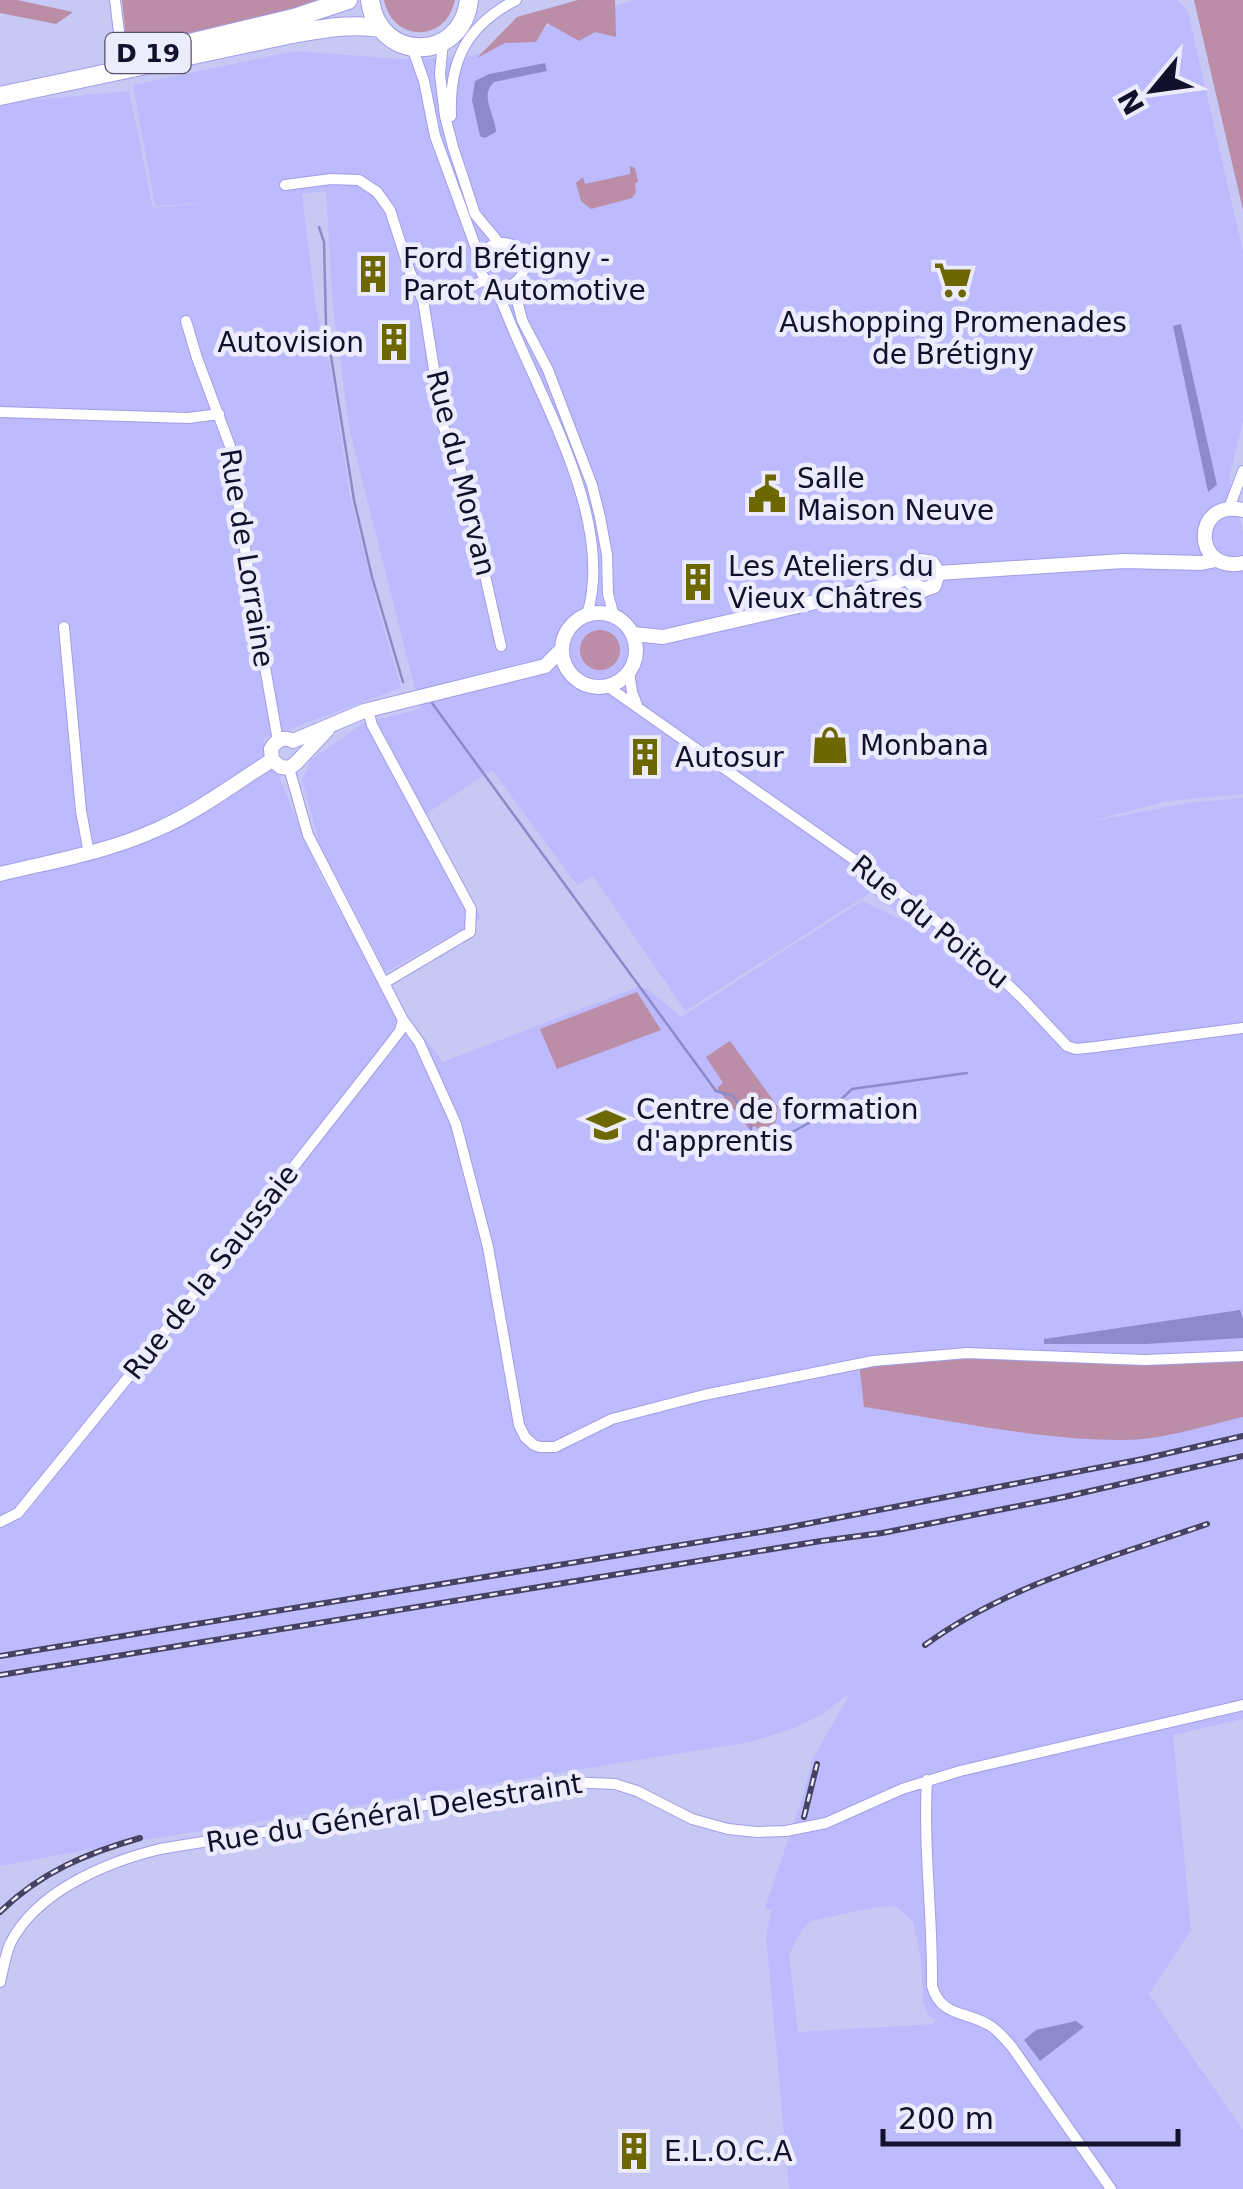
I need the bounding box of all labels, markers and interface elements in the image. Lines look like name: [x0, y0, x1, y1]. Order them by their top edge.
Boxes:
road number: D 19: [106, 33, 190, 73]
north arrow: [1103, 40, 1203, 140]
text: N: [1111, 84, 1152, 120]
place label: Ford Brétigny - Parot Automotive: [403, 242, 646, 307]
building icon: Ford Brétigny - Parot Automotive: [352, 253, 394, 295]
supermarket icon: Aushopping Promenades de Brétigny: [932, 259, 974, 301]
place label: Aushopping Promenades de Brétigny: [779, 306, 1127, 371]
building icon: Autovision: [373, 321, 415, 363]
place label: Autovision: [217, 326, 364, 359]
street label: Rue du Morvan: [419, 367, 503, 579]
street label: Rue de Lorraine: [213, 446, 281, 670]
place label: Salle Maison Neuve: [797, 462, 994, 527]
public building icon: Salle Maison Neuve: [746, 473, 788, 515]
place label: Les Ateliers du Vieux Châtres: [728, 550, 934, 615]
building icon: Les Ateliers du Vieux Châtres: [677, 561, 719, 603]
shop icon: Monbana: [809, 724, 851, 766]
place label: Monbana: [860, 729, 989, 762]
building icon: Autosur: [624, 736, 666, 778]
place label: Autosur: [675, 741, 784, 774]
street label: Rue du Poitou: [845, 848, 1015, 996]
place label: Centre de formation d'apprentis: [636, 1093, 919, 1158]
school or university icon: Centre de formation d'apprentis: [585, 1104, 627, 1146]
street label: Rue de la Saussaie: [117, 1158, 305, 1386]
street label: Rue du Général Delestraint: [204, 1767, 584, 1859]
scale bar: [883, 2084, 1178, 2146]
text: 200 m: [898, 2101, 994, 2136]
building icon: E.L.O.C.A: [613, 2130, 655, 2172]
place label: E.L.O.C.A: [664, 2135, 793, 2168]

